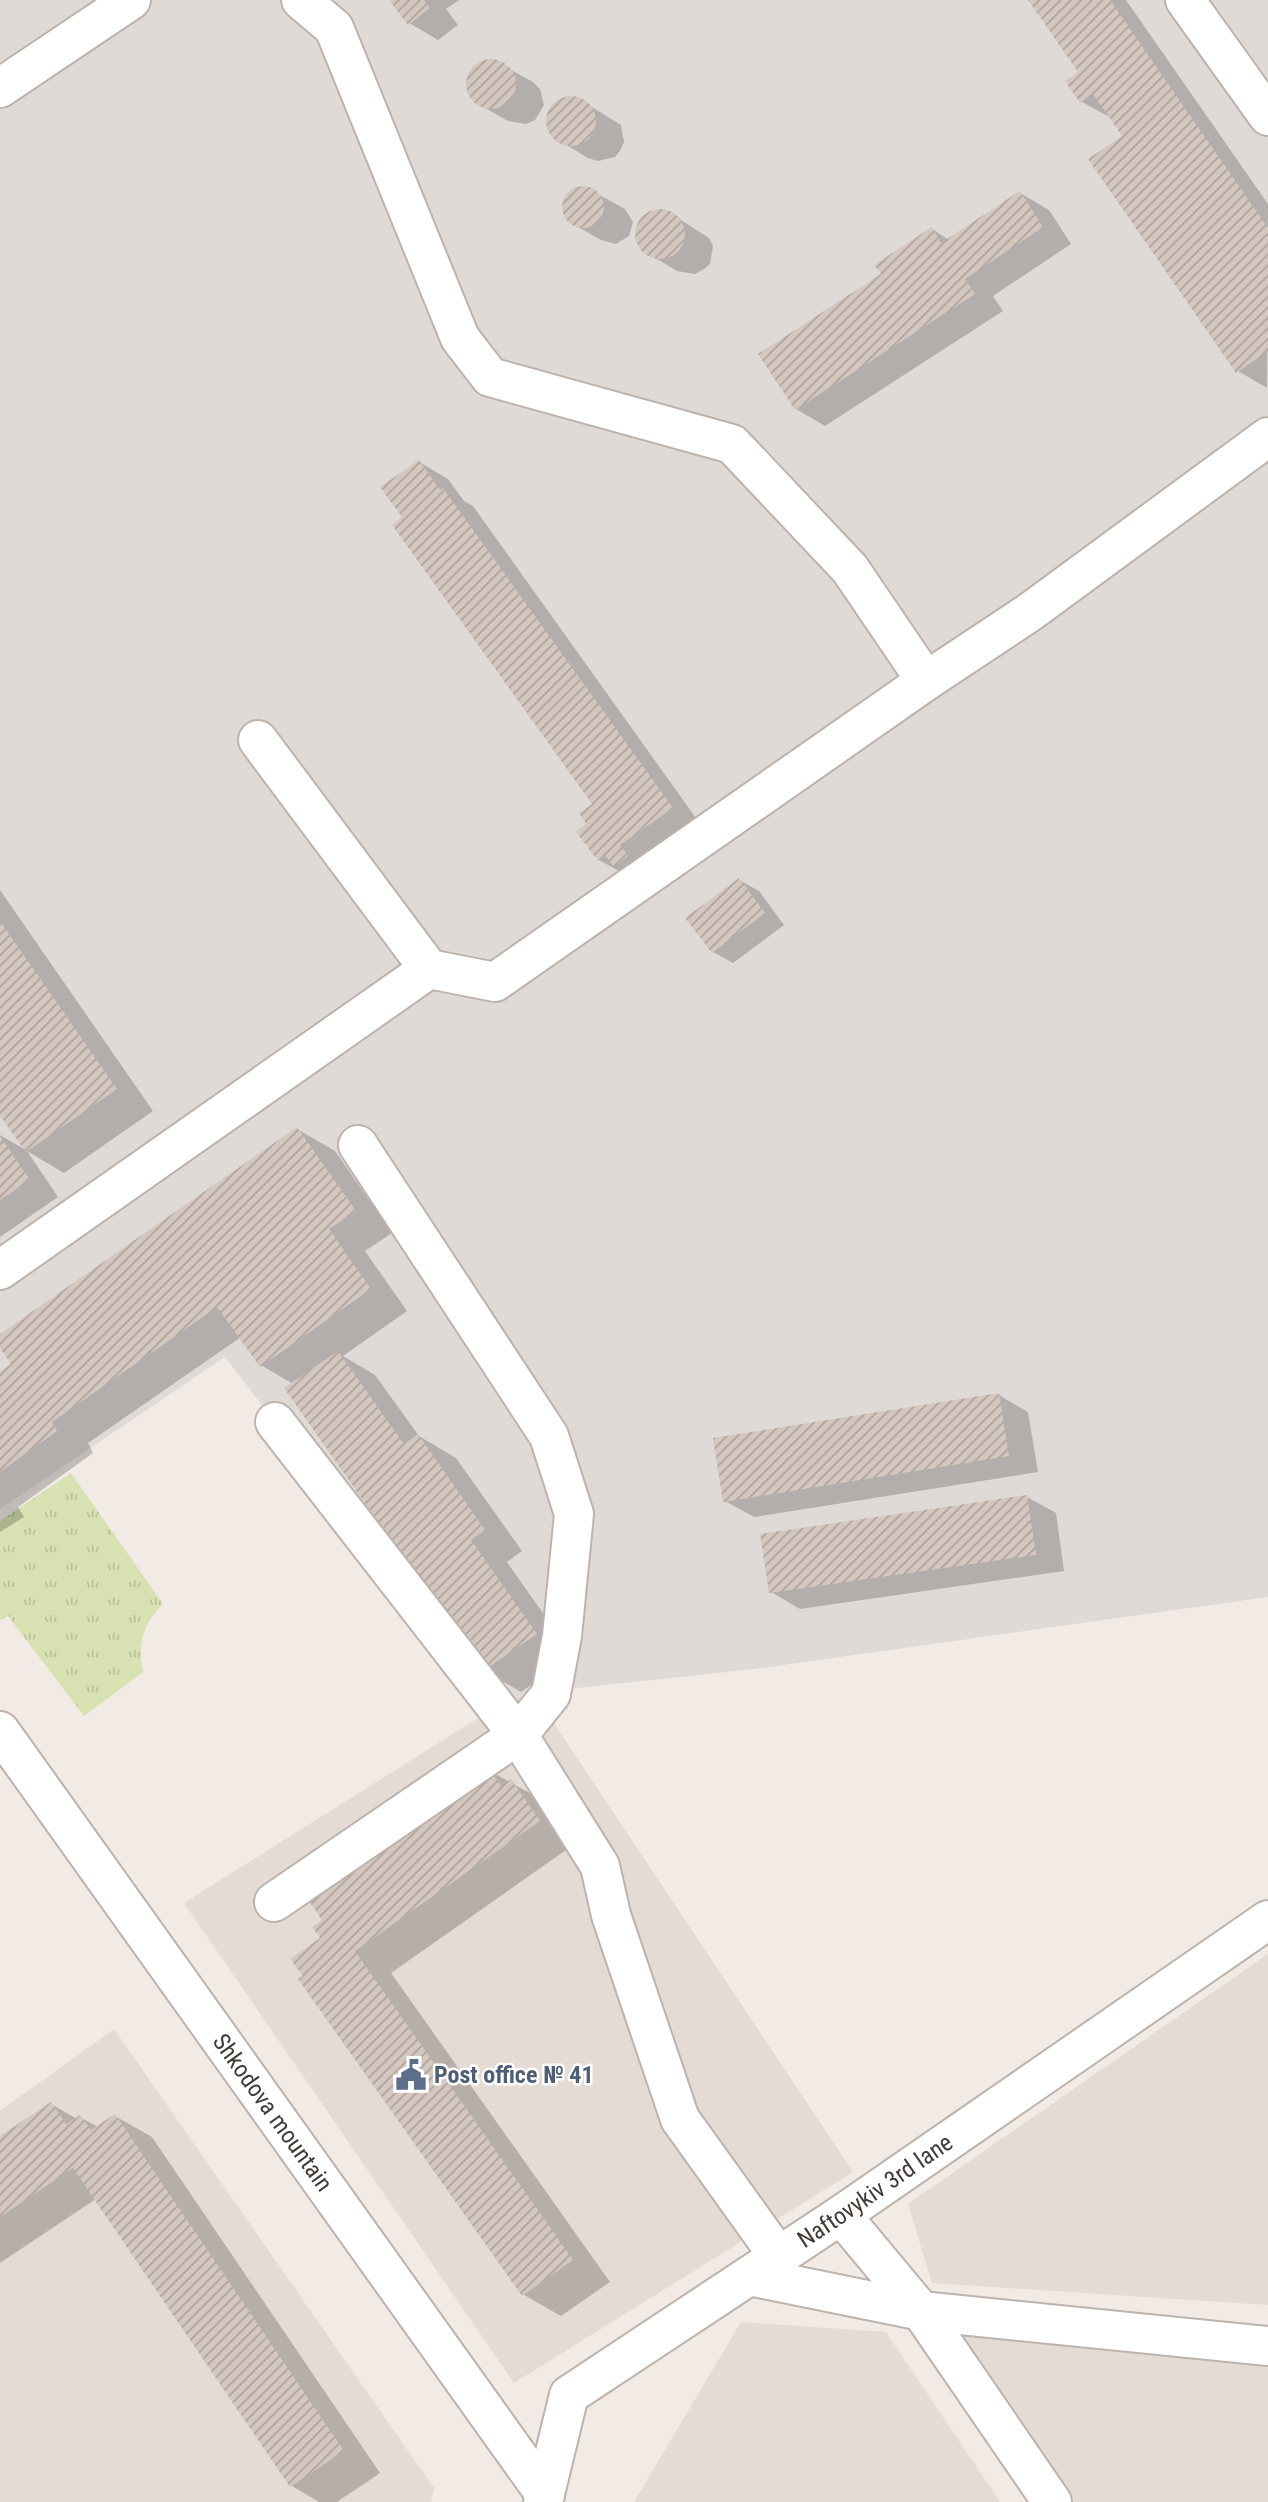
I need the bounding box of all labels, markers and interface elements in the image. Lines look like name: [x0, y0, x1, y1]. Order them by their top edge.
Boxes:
street label: Shkodova mountain: [207, 2028, 338, 2197]
public building icon: Post office № 41: [394, 2058, 428, 2092]
place label: Post office № 41: [434, 2061, 594, 2089]
street label: Naftovykiv 3rd lane: [792, 2128, 958, 2254]

